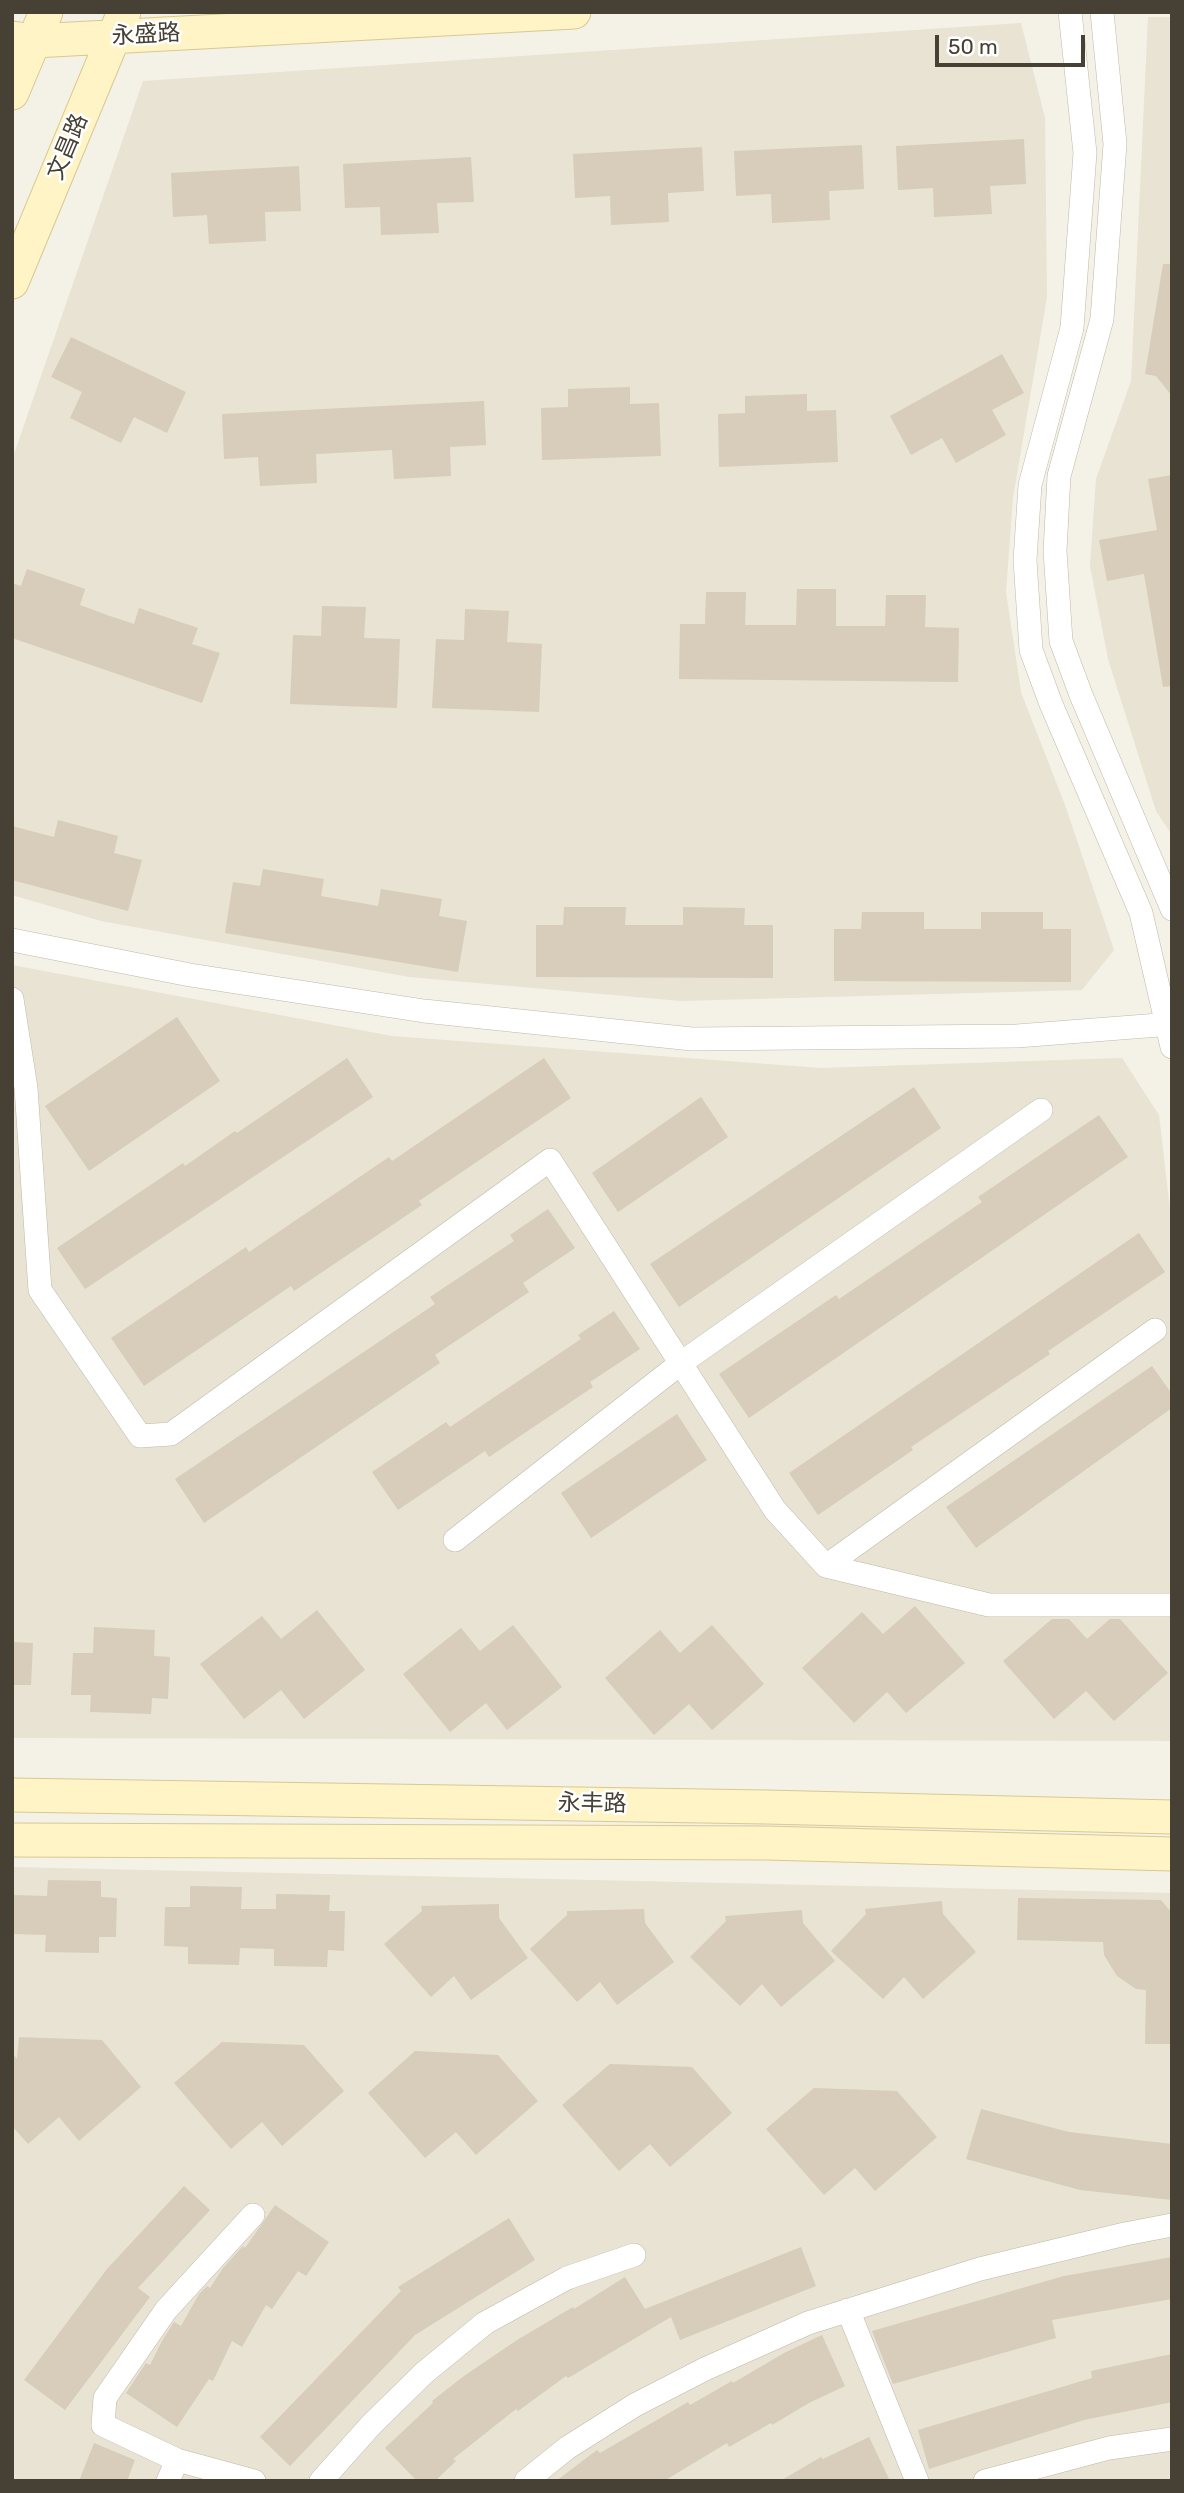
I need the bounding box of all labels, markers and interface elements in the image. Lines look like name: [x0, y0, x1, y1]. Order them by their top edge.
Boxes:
street label: 永盛路: [111, 19, 181, 51]
scale bar: [939, 21, 1090, 65]
text: 50 m: [948, 34, 998, 59]
street label: 文昌路: [42, 110, 94, 184]
street label: 永丰路: [557, 1790, 627, 1818]

